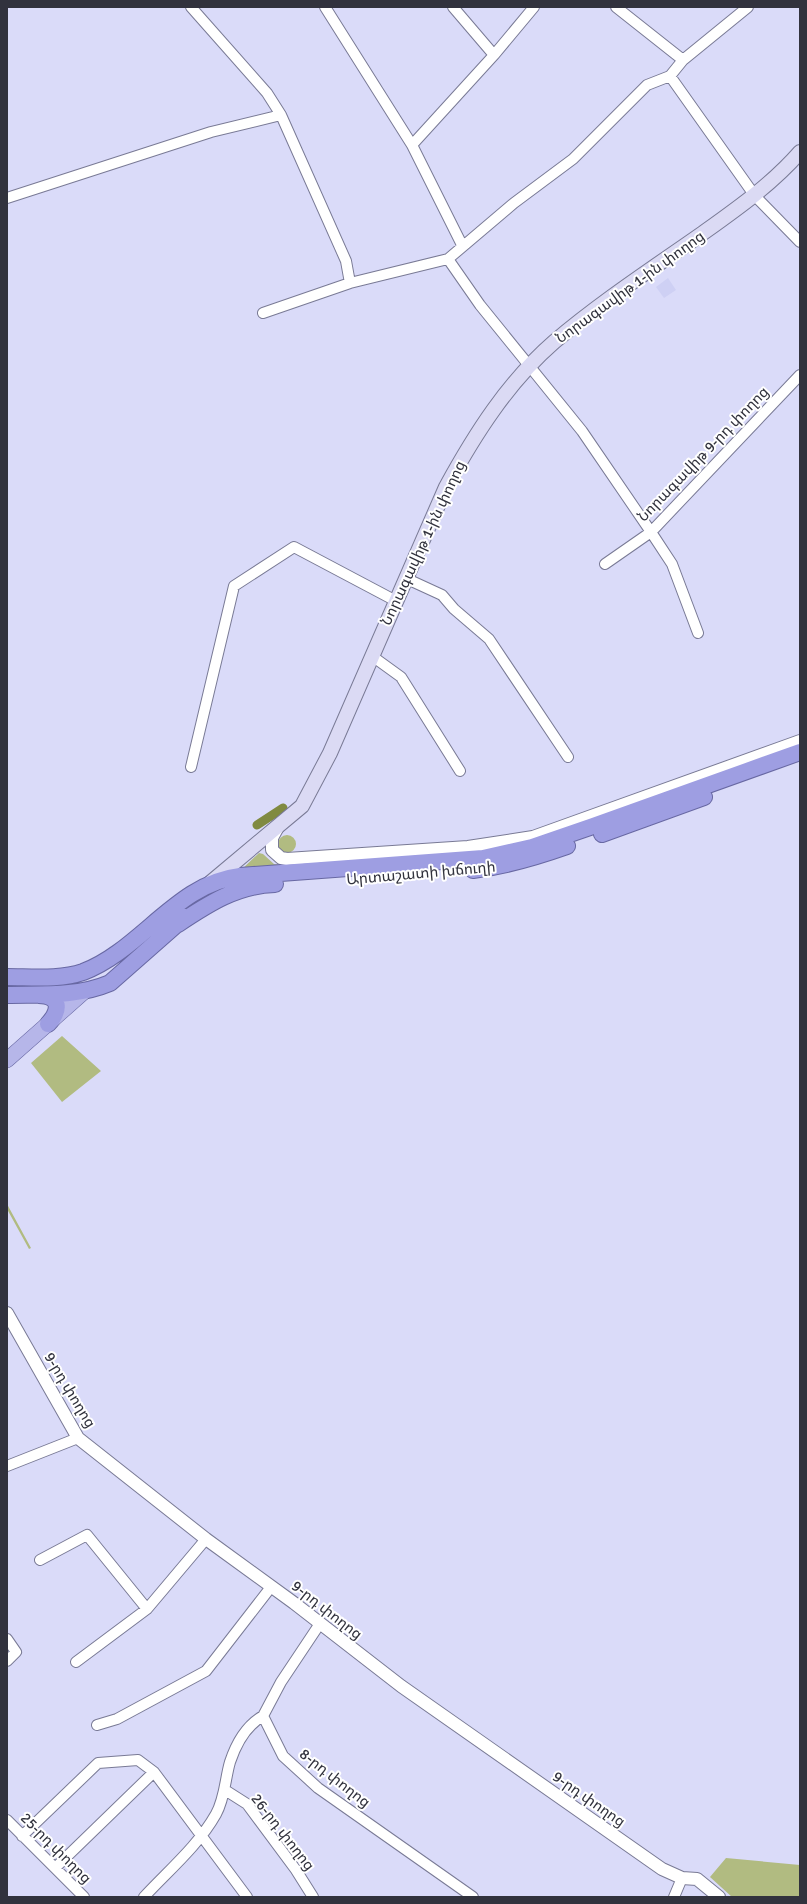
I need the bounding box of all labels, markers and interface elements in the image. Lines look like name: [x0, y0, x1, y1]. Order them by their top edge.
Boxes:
street label: Նորագավիթ 1-ին փողոց: [552, 227, 708, 347]
street label: Նորագավիթ 9-րդ փողոց: [634, 383, 772, 525]
street label: Նորագավիթ 1-ին փողոց: [377, 458, 469, 628]
street label: Արտաշատի խճուղի: [346, 858, 496, 888]
street label: 9-րդ փողոց: [40, 1349, 100, 1431]
street label: 9-րդ փողոց: [288, 1577, 366, 1643]
street label: 8-րդ փողոց: [296, 1745, 374, 1811]
street label: 9-րդ փողոց: [549, 1767, 629, 1831]
street label: 26-րդ փողոց: [247, 1790, 319, 1874]
street label: 25-րդ փողոց: [17, 1809, 95, 1887]

